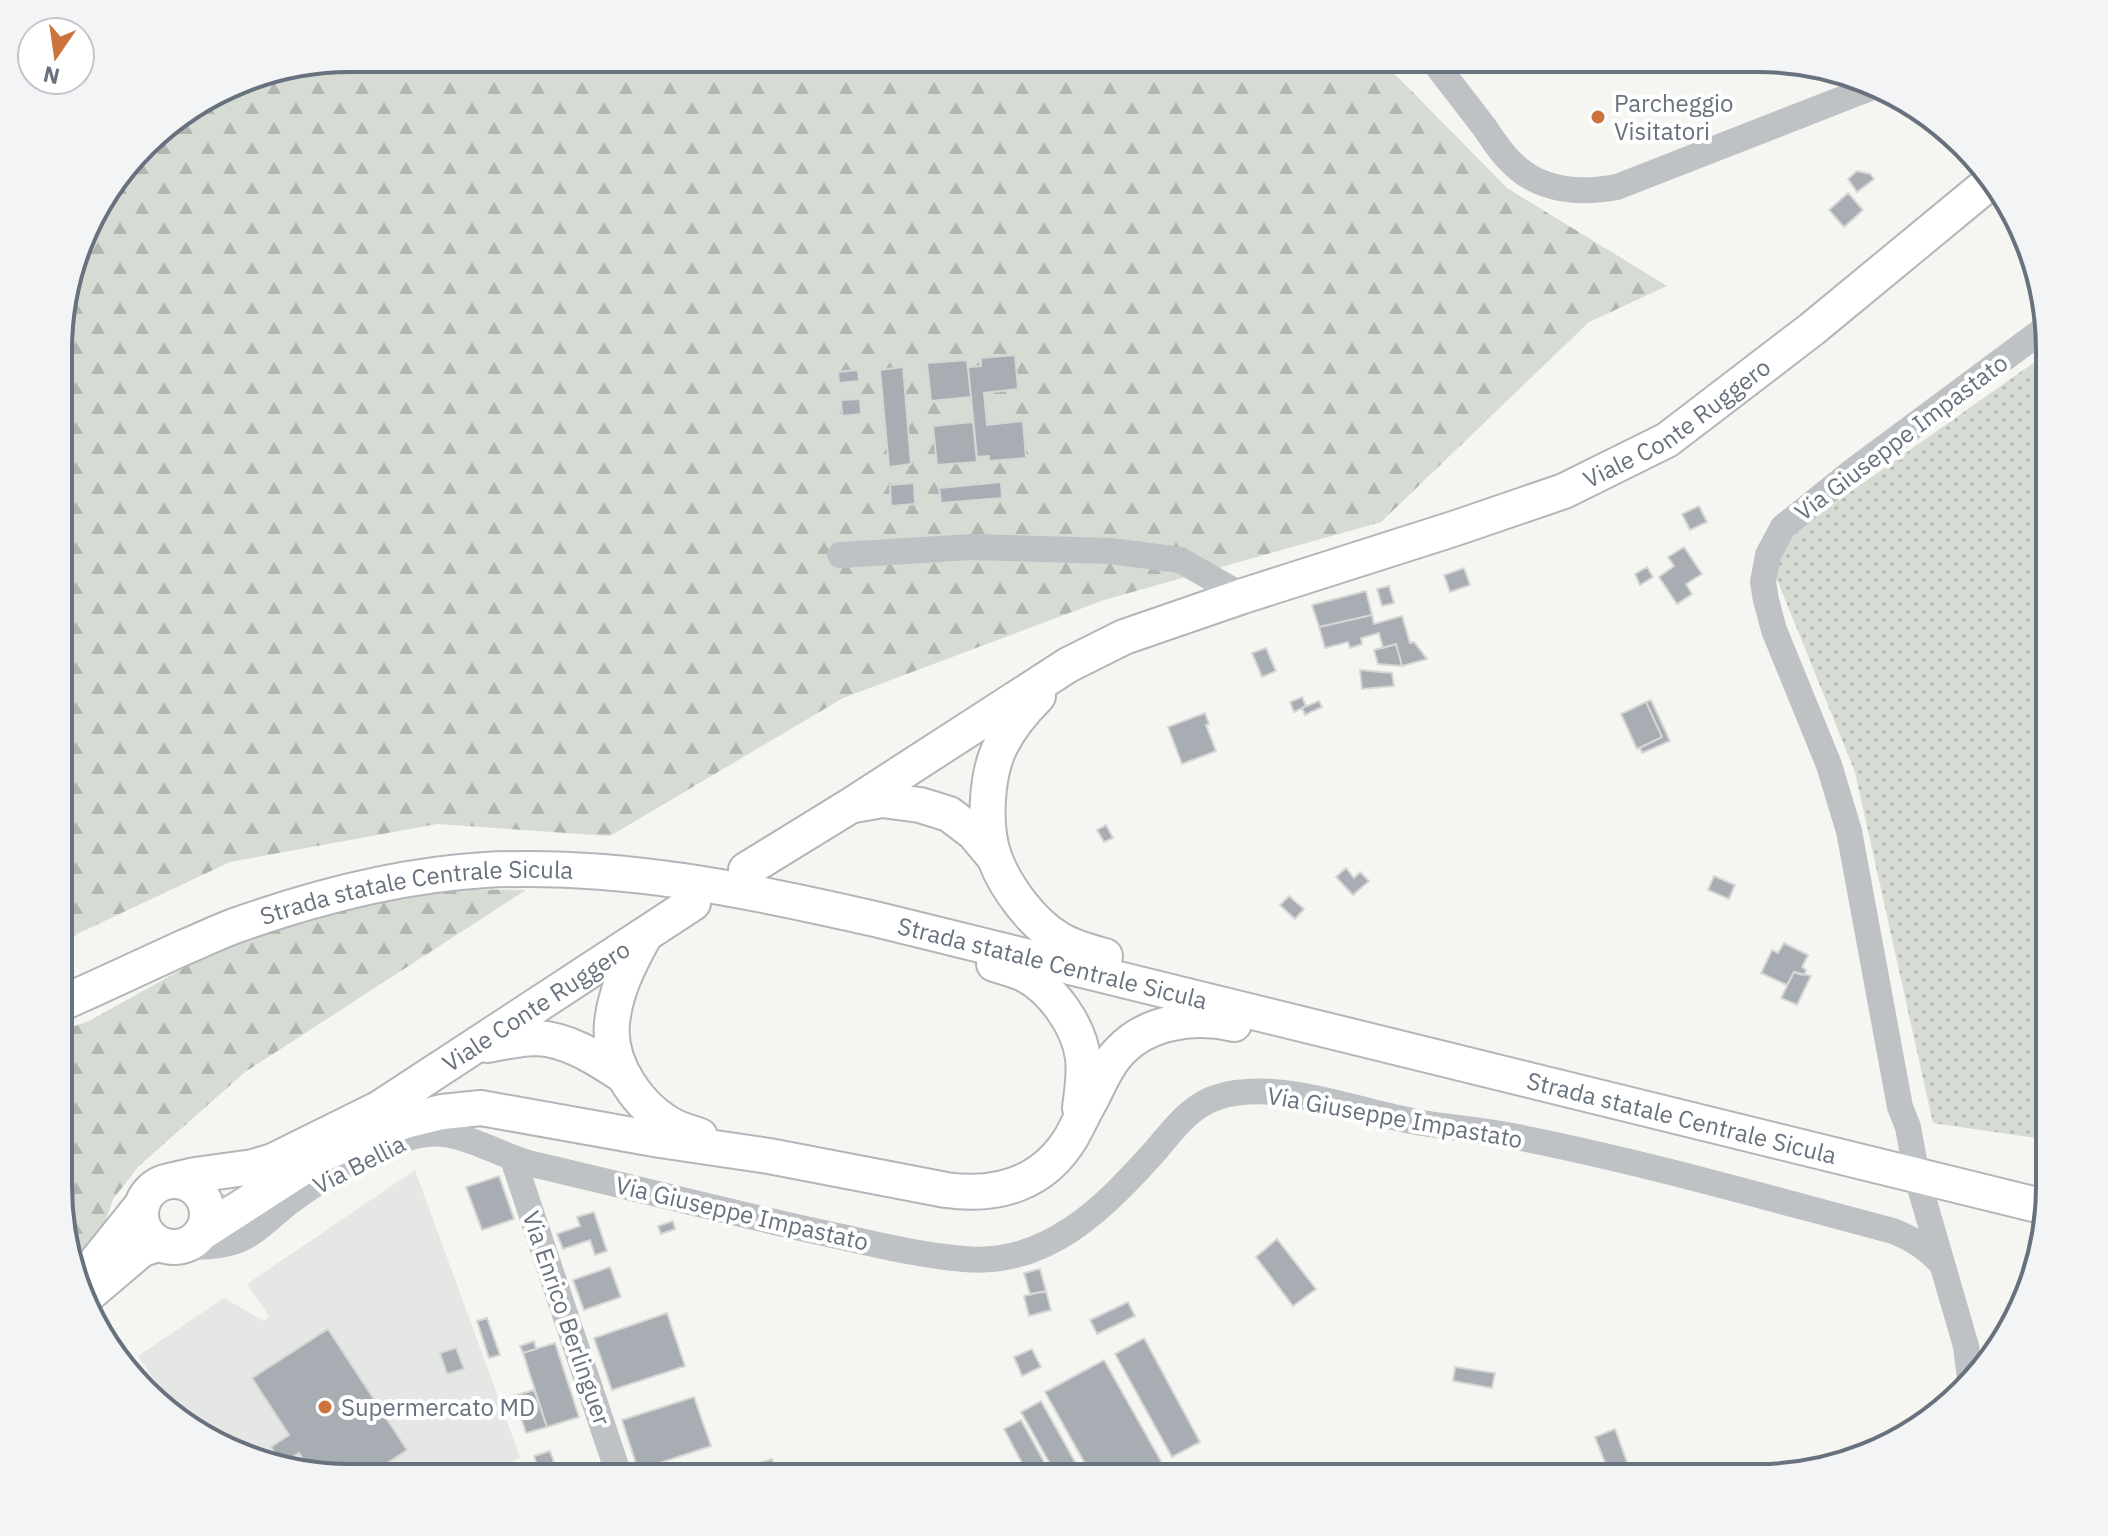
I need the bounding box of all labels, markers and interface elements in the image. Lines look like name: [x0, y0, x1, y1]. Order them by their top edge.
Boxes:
north arrow: [16, 16, 96, 96]
text: N: [40, 60, 62, 92]
place label: Parcheggio Visitatori: [1614, 87, 1734, 147]
marker: Parcheggio Visitatori: [1589, 108, 1607, 126]
street label: Via Giuseppe Impastato: [1788, 346, 2014, 528]
street label: Viale Conte Ruggero: [1578, 351, 1777, 495]
street label: Strada statale Centrale Sicula: [256, 853, 574, 932]
street label: Strada statale Centrale Sicula: [894, 909, 1211, 1016]
street label: Viale Conte Ruggero: [436, 933, 636, 1079]
street label: Strada statale Centrale Sicula: [1524, 1064, 1840, 1171]
street label: Via Giuseppe Impastato: [1265, 1079, 1525, 1155]
street label: Via Bellia: [307, 1127, 411, 1201]
street label: Via Giuseppe Impastato: [612, 1168, 872, 1258]
street label: Via Enrico Berlinguer: [515, 1207, 619, 1430]
place label: Supermercato MD: [341, 1391, 535, 1423]
marker: Supermercato MD: [316, 1398, 334, 1416]

